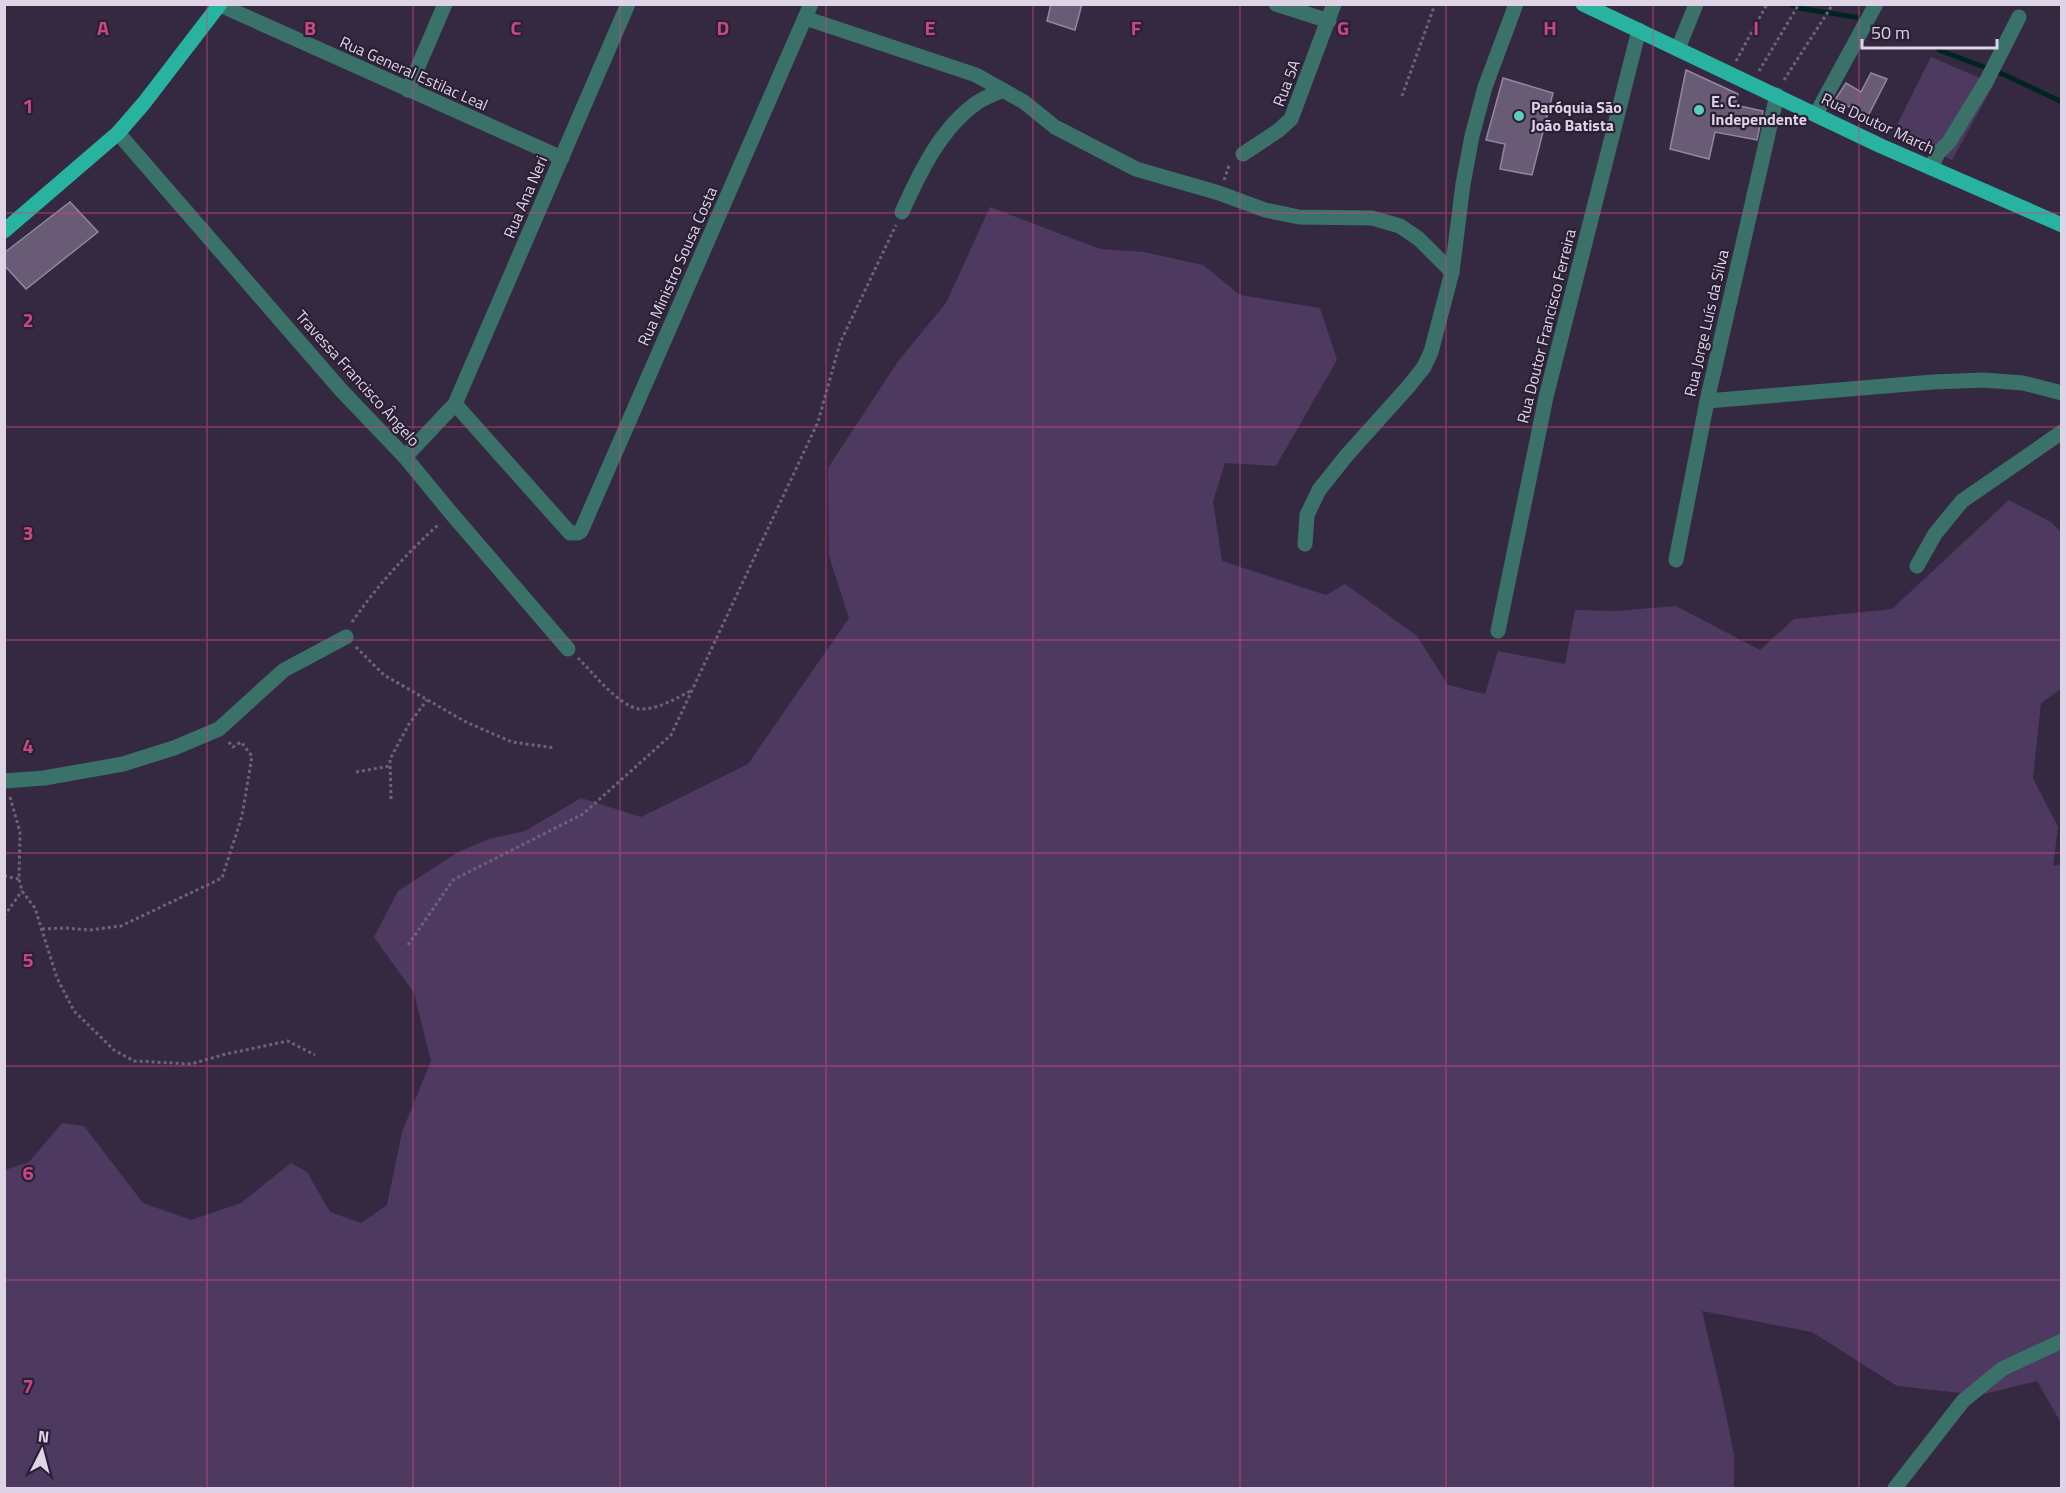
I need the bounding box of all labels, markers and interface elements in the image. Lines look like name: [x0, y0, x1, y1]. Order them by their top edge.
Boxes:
text: A: [97, 12, 109, 43]
text: B: [304, 12, 316, 43]
text: C: [511, 12, 522, 43]
text: D: [717, 12, 729, 43]
text: E: [924, 12, 936, 43]
text: F: [1131, 12, 1142, 43]
text: G: [1337, 12, 1349, 43]
text: H: [1543, 12, 1557, 43]
text: I: [1753, 12, 1759, 43]
scale bar: [1862, 12, 1997, 50]
text: 50 m: [1871, 19, 1910, 46]
street label: Rua General Estilac Leal: [336, 29, 492, 117]
street label: Rua 5A: [1266, 56, 1306, 110]
street label: Rua Doutor March: [1817, 86, 1939, 160]
place label: E. C. Independente: [1711, 89, 1807, 131]
text: 1: [22, 90, 34, 121]
place label: Paróquia São João Batista: [1531, 95, 1622, 137]
marker: E. C. Independente: [1692, 103, 1706, 117]
marker: Paróquia São João Batista: [1512, 109, 1526, 123]
street label: Rua Ana Neri: [497, 152, 553, 242]
street label: Rua Ministro Sousa Costa: [631, 183, 723, 349]
street label: Rua Doutor Francisco Ferreira: [1510, 226, 1582, 426]
street label: Rua Jorge Luís da Silva: [1677, 247, 1735, 399]
text: 2: [22, 304, 34, 335]
street label: Travessa Francisco Ângelo: [290, 305, 426, 451]
text: 3: [22, 517, 34, 548]
text: 4: [22, 730, 34, 761]
text: 5: [22, 944, 34, 975]
text: 6: [22, 1157, 34, 1188]
text: 7: [22, 1370, 34, 1401]
north arrow: [12, 1421, 72, 1481]
text: N: [37, 1424, 50, 1449]

